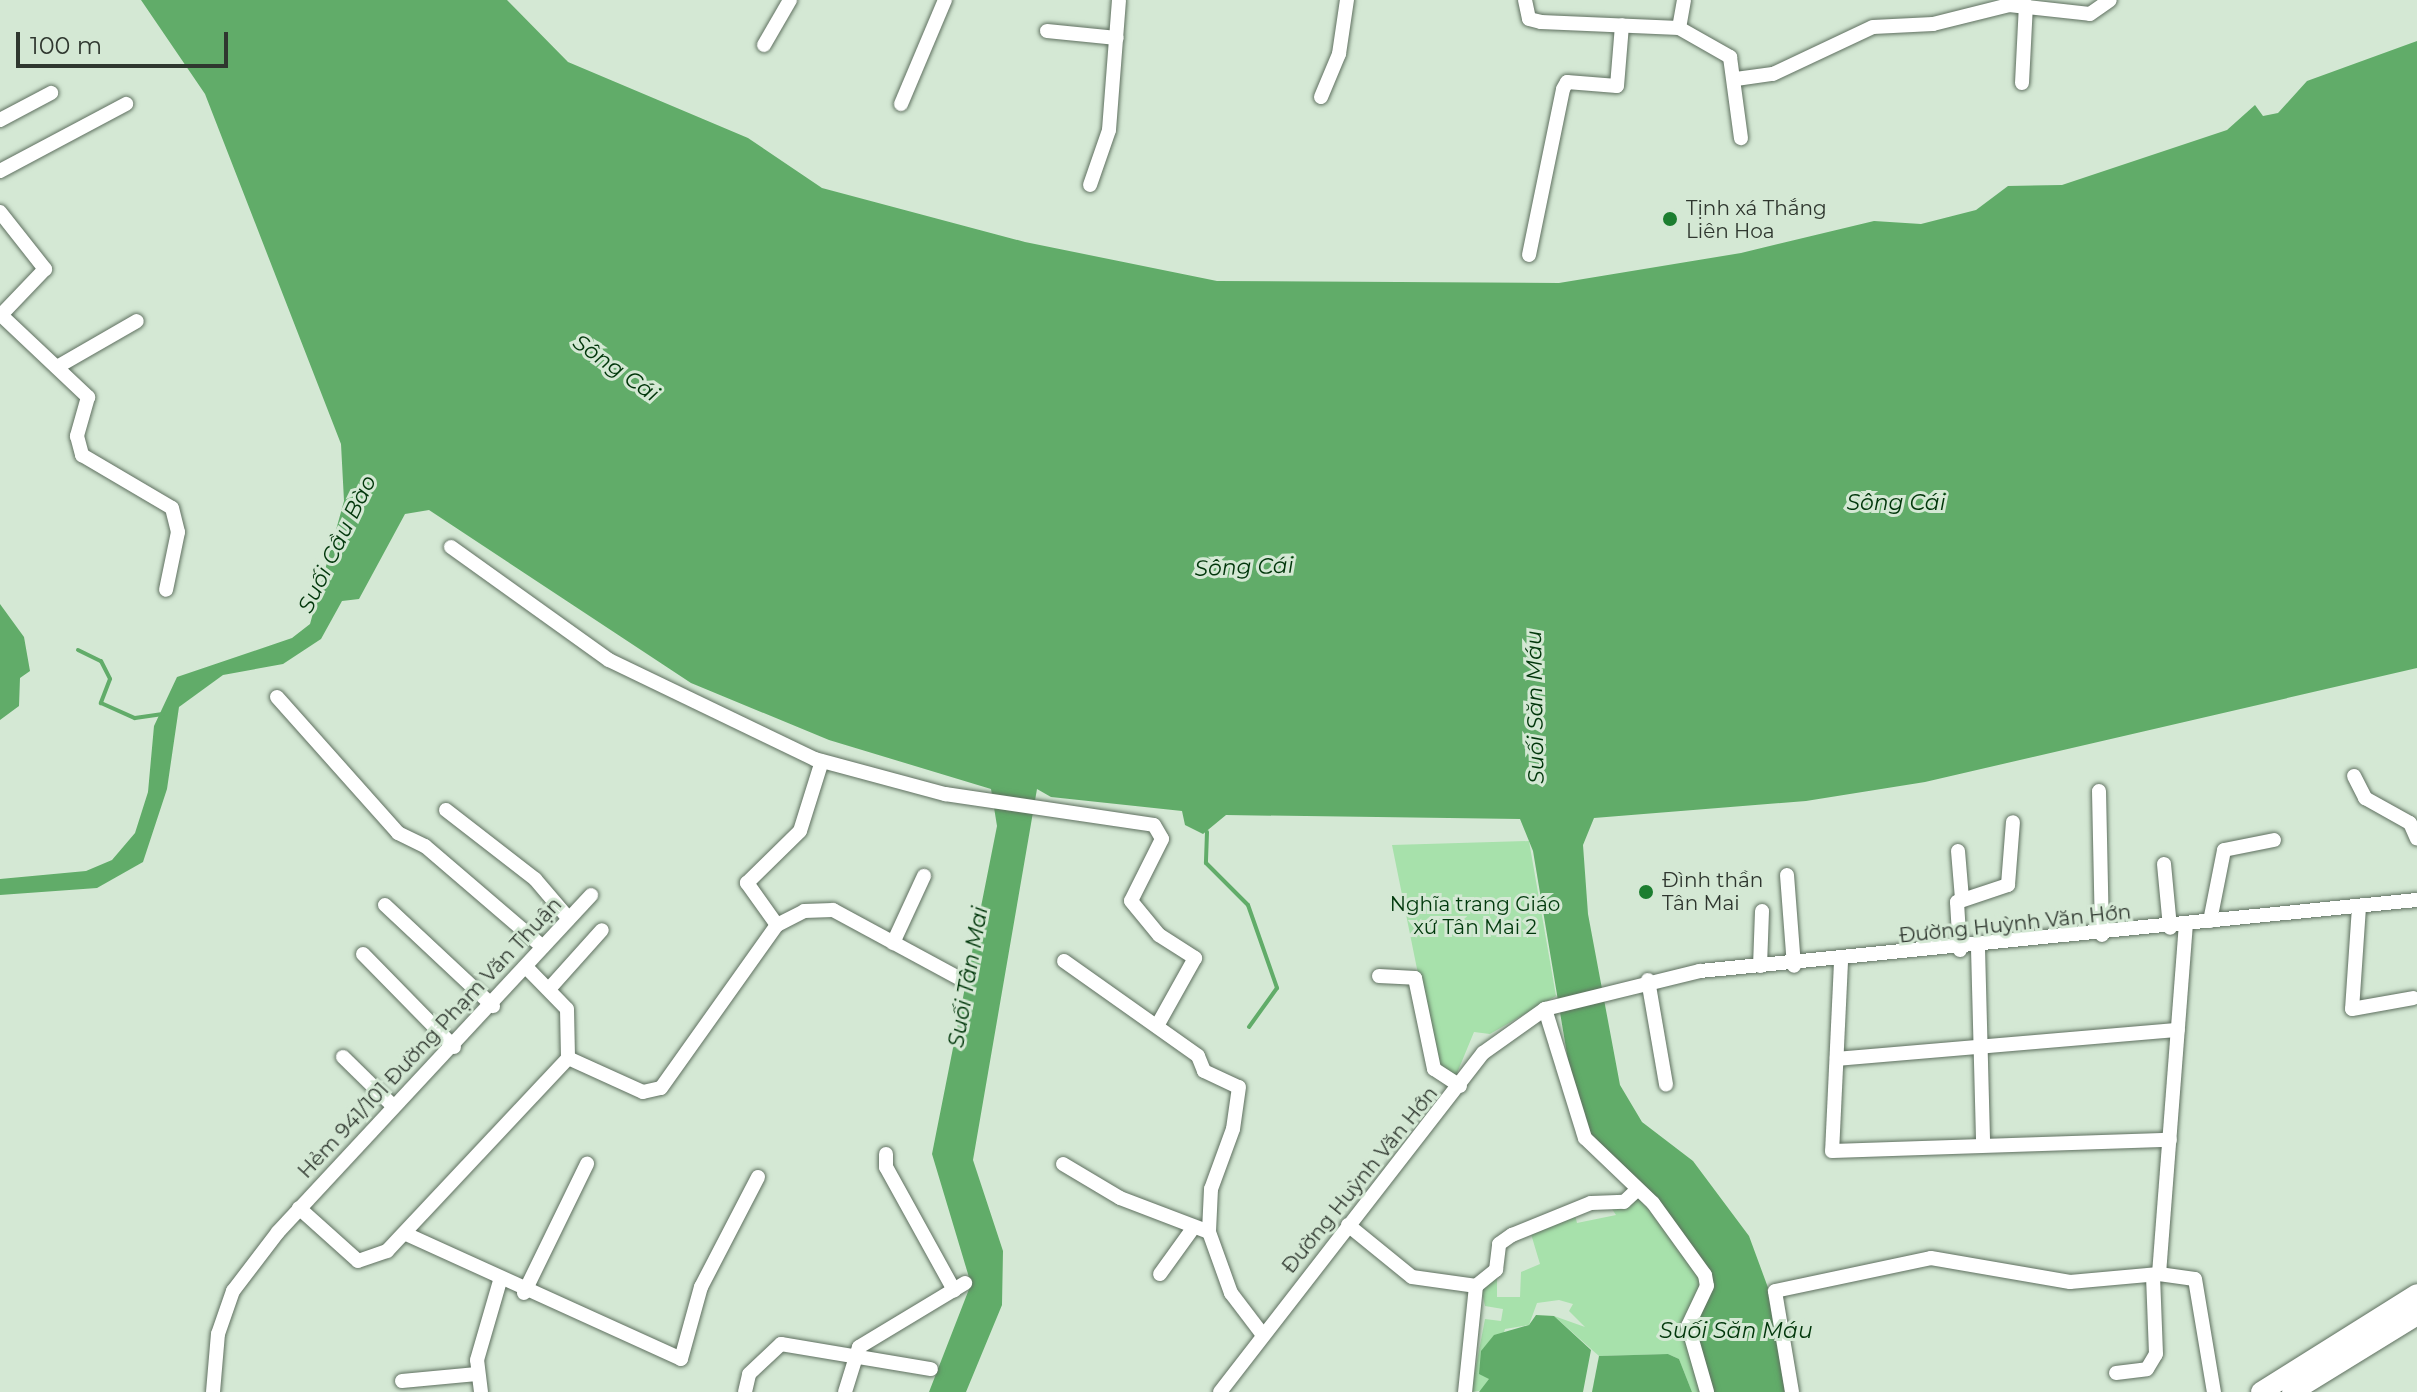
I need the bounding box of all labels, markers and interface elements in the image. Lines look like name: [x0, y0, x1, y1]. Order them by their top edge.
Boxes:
scale bar: [20, 16, 232, 66]
text: 100 m: [30, 31, 102, 60]
place label: Tịnh xá Thắng Liên Hoa: [1686, 196, 1827, 243]
marker: Tịnh xá Thắng Liên Hoa: [1661, 210, 1679, 228]
water label: Sông Cái: [568, 329, 664, 407]
water label: Suối Cầu Bào: [292, 471, 382, 617]
water label: Sông Cái: [1846, 490, 1946, 516]
water label: Sông Cái: [1194, 552, 1294, 582]
water label: Suối Săn Máu: [1520, 630, 1550, 784]
place label: Đình thần Tân Mai: [1662, 868, 1763, 915]
marker: Đình thần Tân Mai: [1637, 883, 1655, 901]
park label: Nghĩa trang Giáo xứ Tân Mai 2: [1390, 892, 1560, 939]
street label: Hẻm 941/101 Đường Phạm Văn Thuận: [293, 893, 567, 1183]
street label: Đường Huỳnh Văn Hớn: [1898, 900, 2132, 948]
water label: Suối Tân Mai: [943, 904, 993, 1050]
street label: Đường Huỳnh Văn Hớn: [1277, 1082, 1443, 1278]
water label: Suối Săn Máu: [1659, 1318, 1813, 1344]

